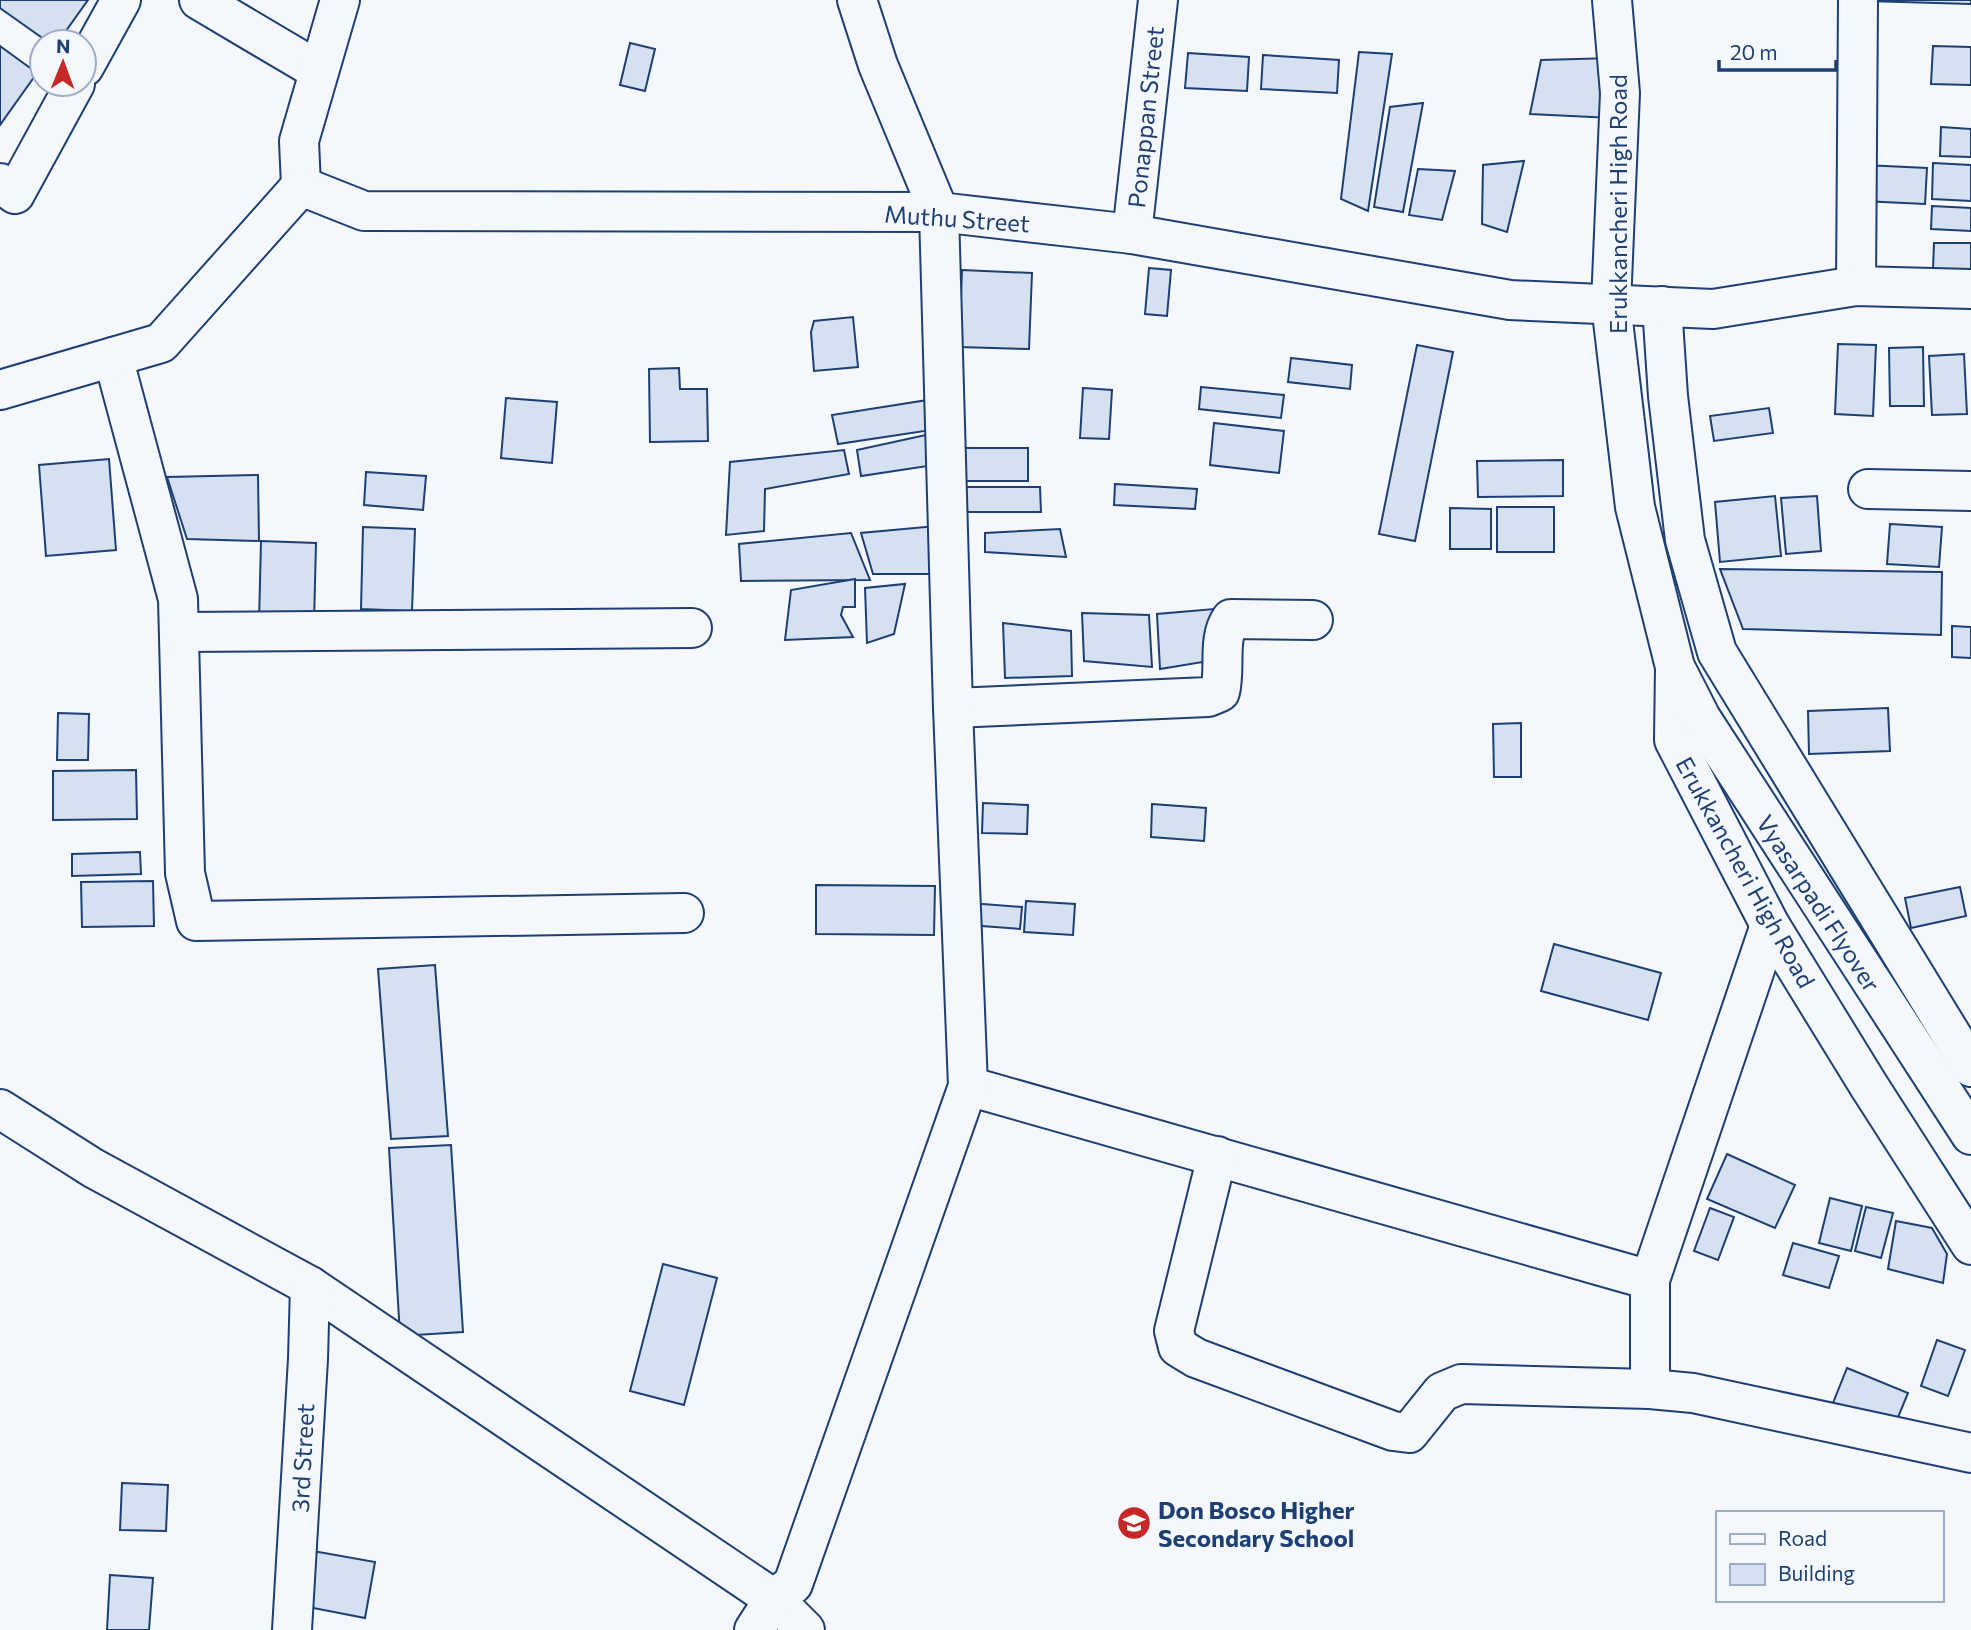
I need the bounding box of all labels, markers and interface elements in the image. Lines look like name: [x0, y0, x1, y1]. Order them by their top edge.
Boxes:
street label: Ponappan Street: [1121, 25, 1169, 209]
north arrow: [28, 28, 98, 98]
scale bar: [1719, 28, 1836, 72]
text: N: [56, 34, 71, 57]
text: 20 m: [1730, 39, 1778, 64]
street label: Erukkancheri High Road: [1603, 74, 1632, 334]
street label: Muthu Street: [883, 198, 1031, 238]
street label: Erukkancheri High Road: [1670, 751, 1822, 993]
street label: Vyasarpadi Flyover: [1751, 809, 1887, 997]
street label: 3rd Street: [285, 1403, 319, 1513]
place label: Don Bosco Higher Secondary School: [1158, 1495, 1355, 1552]
school or university icon: Don Bosco Higher Secondary School: [1115, 1504, 1153, 1542]
legend: [1716, 1511, 1943, 1602]
text: Road: [1778, 1525, 1827, 1550]
text: Building: [1778, 1560, 1855, 1585]

